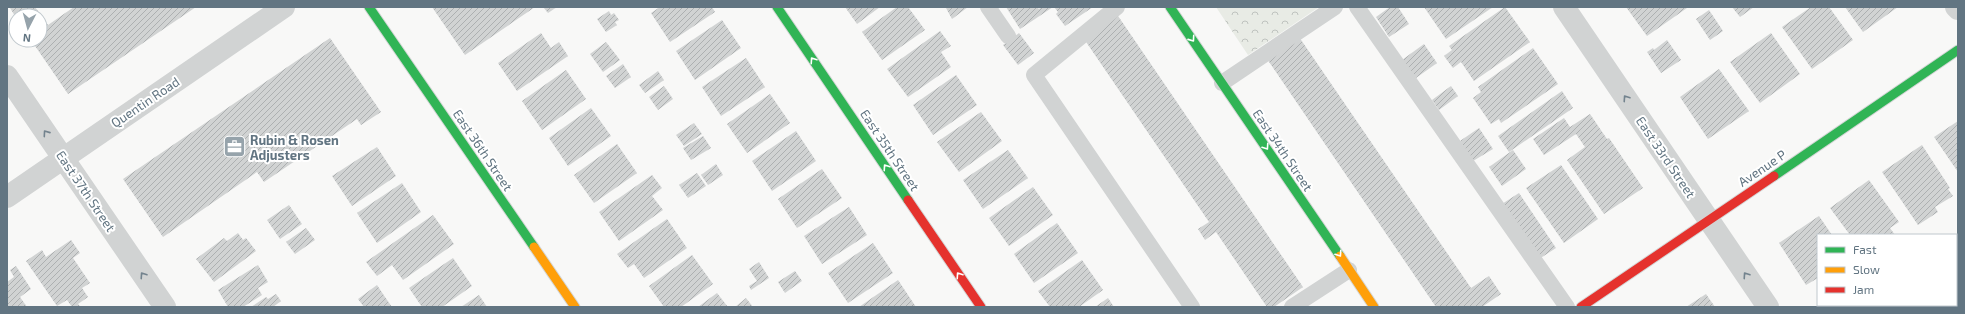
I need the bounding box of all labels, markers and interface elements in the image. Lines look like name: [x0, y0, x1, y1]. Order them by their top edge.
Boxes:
north arrow: [8, 8, 48, 48]
text: N: [22, 32, 32, 45]
one-way arrow: [1187, 35, 1195, 42]
one-way arrow: [810, 57, 818, 64]
street label: Quentin Road: [108, 73, 182, 131]
one-way arrow: [1623, 95, 1631, 102]
street label: East 36th Street: [450, 106, 516, 194]
street label: East 35th Street: [857, 106, 923, 194]
street label: East 34th Street: [1250, 106, 1316, 194]
street label: East 33rd Street: [1633, 113, 1699, 201]
one-way arrow: [43, 130, 51, 137]
place label: Rubin & Rosen Adjusters: [250, 132, 339, 163]
office icon: Rubin & Rosen Adjusters: [221, 134, 247, 160]
one-way arrow: [1261, 142, 1268, 149]
street label: Avenue P: [1735, 146, 1789, 190]
street label: East 37th Street: [53, 147, 119, 235]
one-way arrow: [884, 165, 891, 172]
legend: [1817, 234, 1957, 306]
text: Fast: [1853, 242, 1877, 256]
one-way arrow: [1334, 250, 1341, 257]
text: Slow: [1853, 262, 1880, 276]
one-way arrow: [140, 272, 148, 279]
one-way arrow: [957, 272, 964, 279]
one-way arrow: [1743, 272, 1751, 279]
text: Jam: [1853, 282, 1874, 296]

